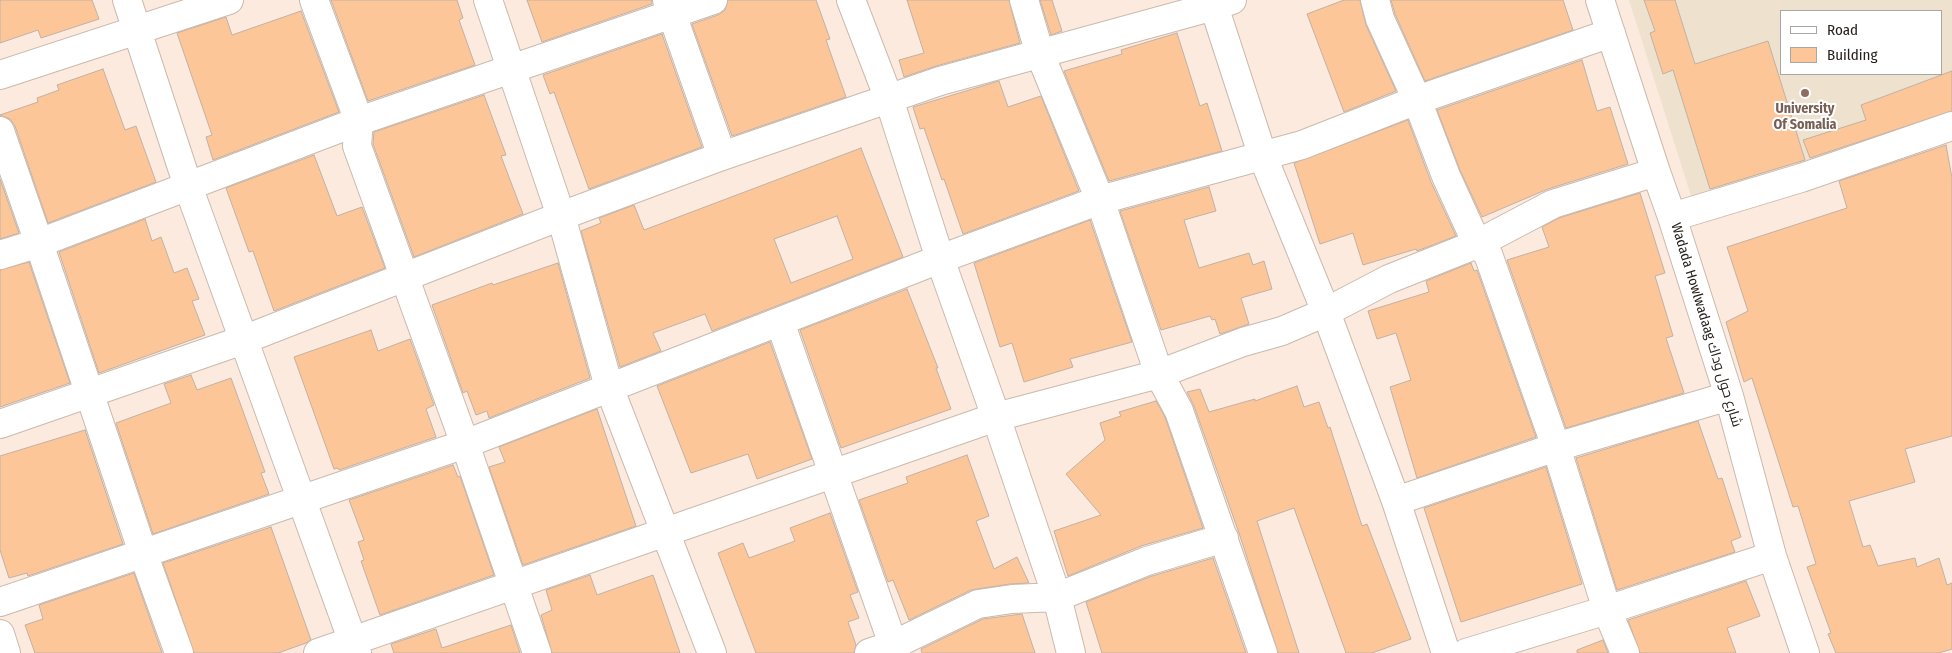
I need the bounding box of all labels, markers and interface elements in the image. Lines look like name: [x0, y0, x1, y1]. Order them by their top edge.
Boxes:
legend: [1780, 10, 1942, 75]
text: Road: [1827, 21, 1858, 39]
text: Building: [1827, 46, 1878, 64]
marker: University Of Somalia: [1799, 87, 1811, 99]
place label: University Of Somalia: [1774, 101, 1836, 134]
street label: Wadada Howlwadaag شارع حول وداك: [1667, 221, 1745, 429]

